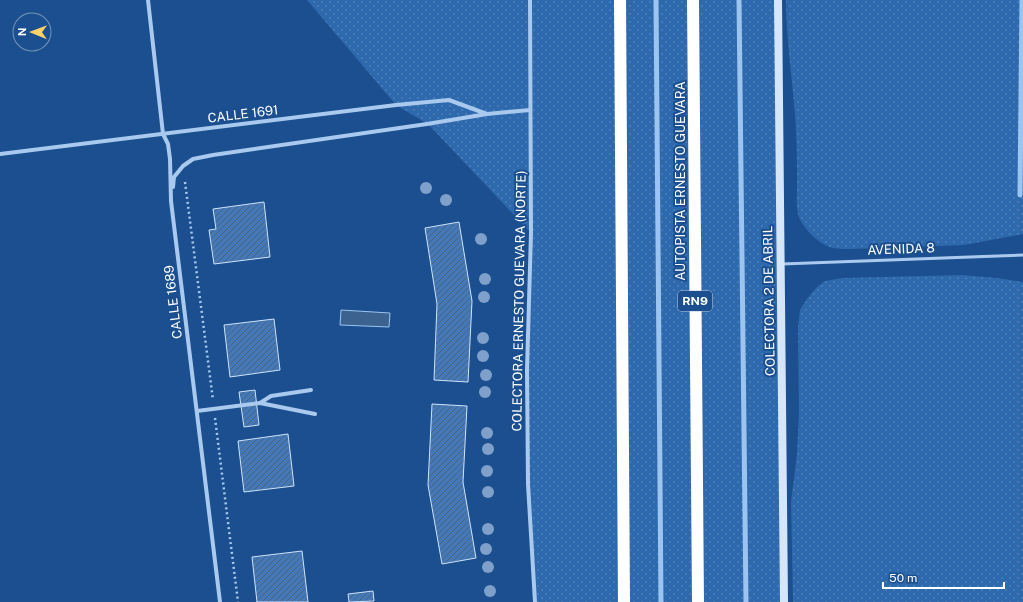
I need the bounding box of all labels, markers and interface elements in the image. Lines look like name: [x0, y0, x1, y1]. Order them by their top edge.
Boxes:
north arrow: [12, 12, 52, 52]
text: N: [16, 27, 28, 36]
street label: AUTOPISTA ERNESTO GUEVARA: [673, 81, 688, 281]
street label: CALLE 1691: [207, 102, 279, 126]
street label: COLECTORA ERNESTO GUEVARA (NORTE): [509, 170, 529, 432]
street label: COLECTORA 2 DE ABRIL: [760, 226, 778, 376]
street label: AVENIDA 8: [867, 240, 935, 258]
street label: CALLE 1689: [161, 264, 185, 340]
road number: RN9: [678, 291, 712, 311]
scale bar: [883, 564, 1004, 590]
text: 50 m: [889, 571, 917, 585]

